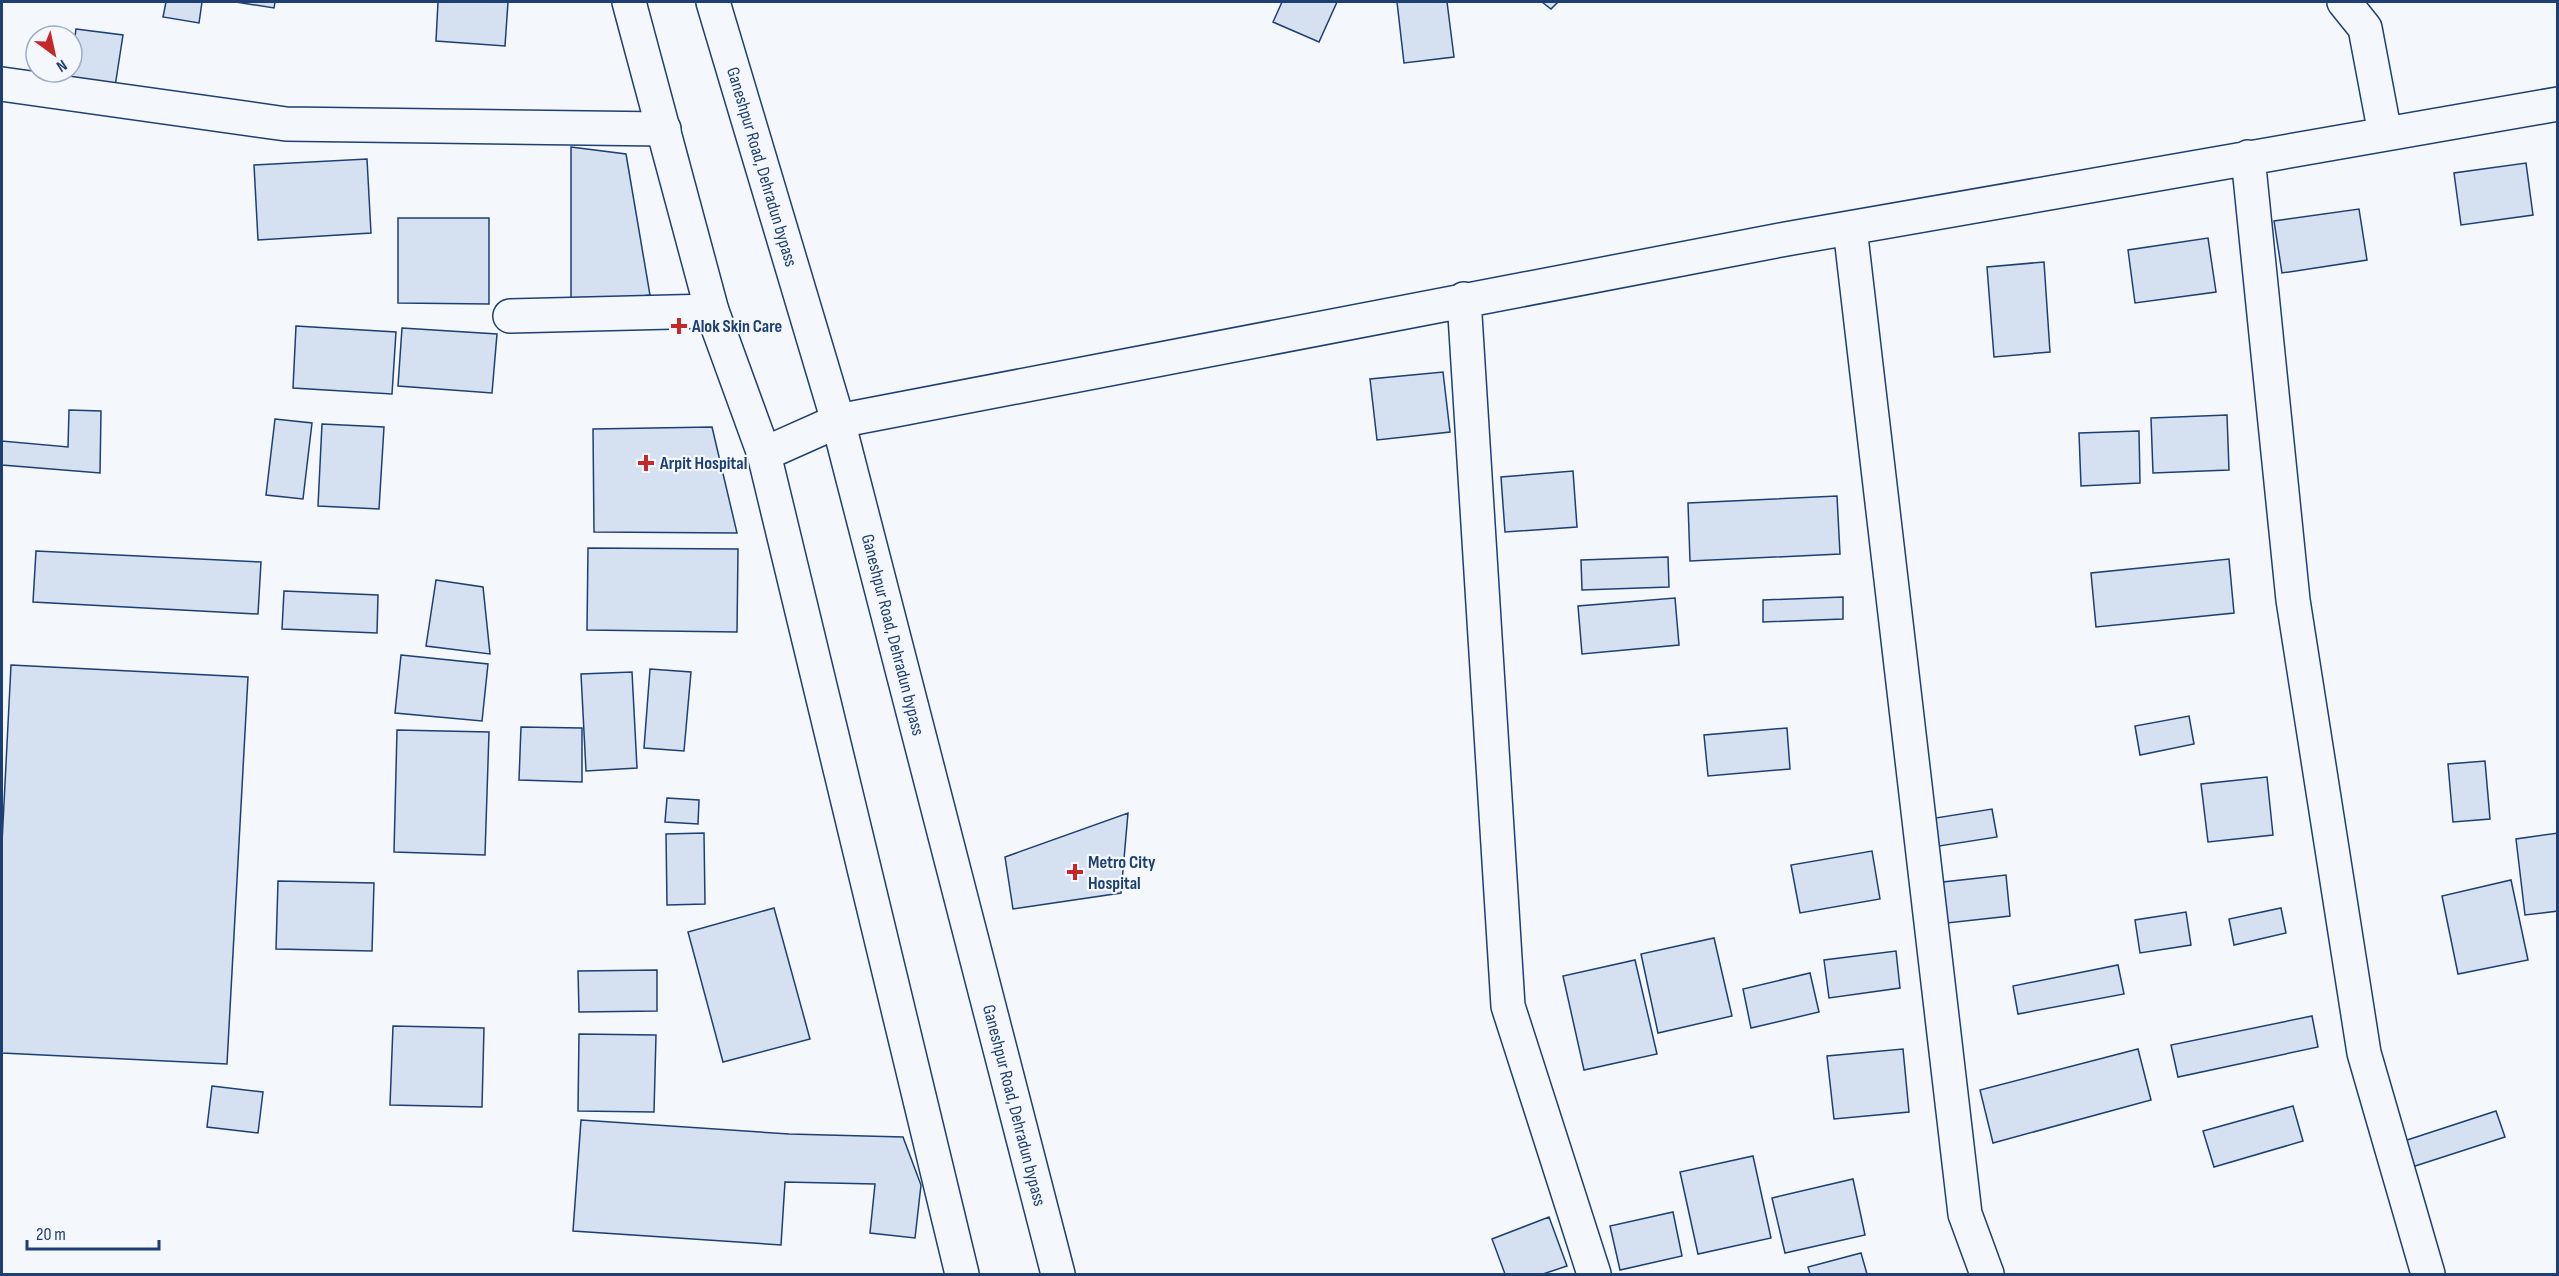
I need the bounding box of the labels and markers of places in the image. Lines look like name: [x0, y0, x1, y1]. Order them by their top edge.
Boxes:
place label: Alok Skin Care: [691, 316, 782, 337]
marker: Alok Skin Care: [670, 317, 688, 335]
place label: Arpit Hospital: [659, 453, 747, 474]
marker: Arpit Hospital: [637, 454, 655, 472]
place label: Metro City Hospital: [1088, 852, 1156, 894]
marker: Metro City Hospital: [1066, 863, 1084, 881]

